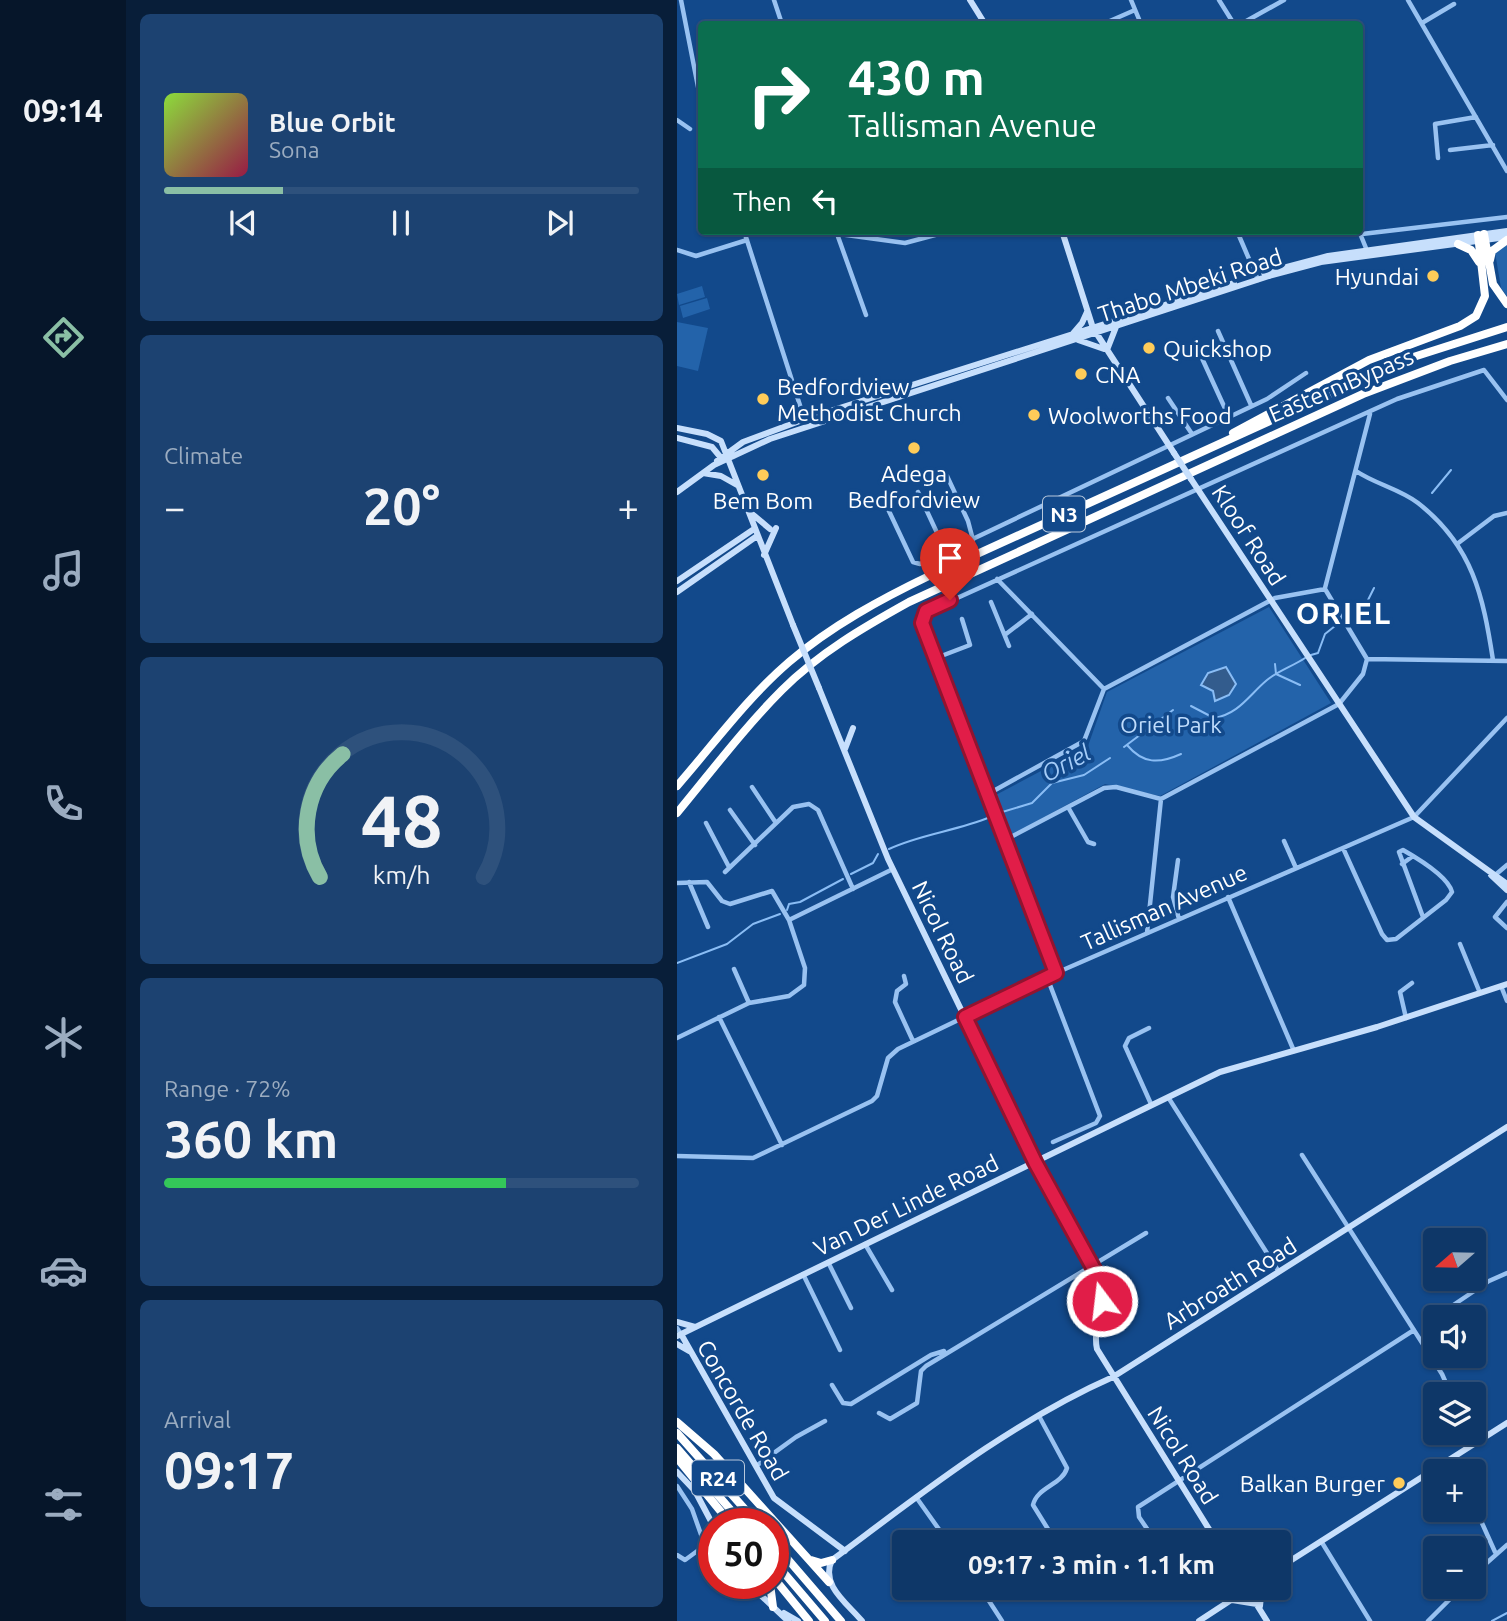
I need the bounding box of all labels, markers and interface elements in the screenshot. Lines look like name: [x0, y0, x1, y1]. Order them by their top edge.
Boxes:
icon: right: [733, 49, 824, 140]
text: 430 m: [848, 49, 985, 104]
text: 09:14: [23, 92, 103, 128]
text: Tallisman Avenue: [848, 107, 1097, 143]
text: Blue Orbit: [269, 108, 396, 137]
text: Sona: [269, 137, 319, 162]
icon: left: [806, 182, 844, 220]
text: Then: [733, 187, 792, 216]
icon: previous: [224, 204, 262, 242]
icon: pause: [382, 204, 420, 242]
icon: next: [541, 204, 579, 242]
street label: Thabo Mbeki Road: [1095, 244, 1285, 326]
place label: Hyundai: [1335, 264, 1419, 289]
marker: Hyundai: [1425, 268, 1441, 284]
icon: directions: [39, 313, 88, 362]
place label: Quickshop: [1163, 336, 1272, 361]
marker: Quickshop: [1141, 340, 1157, 356]
street label: Eastern Bypass: [1265, 343, 1417, 427]
place label: CNA: [1095, 362, 1141, 387]
marker: CNA: [1073, 366, 1089, 382]
place label: Bedfordview Methodist Church: [777, 374, 962, 425]
marker: Bedfordview Methodist Church: [755, 391, 771, 407]
place label: Woolworths Food: [1048, 403, 1232, 428]
marker: Woolworths Food: [1026, 407, 1042, 423]
marker: Adega Bedfordview: [906, 440, 922, 456]
text: Climate: [164, 443, 243, 468]
place label: Adega Bedfordview: [848, 461, 980, 512]
marker: Bem Bom: [755, 467, 771, 483]
text: 20°: [363, 477, 440, 535]
street label: Kloof Road: [1207, 480, 1291, 590]
text: −: [164, 486, 185, 528]
text: +: [618, 486, 639, 528]
place label: Bem Bom: [713, 488, 813, 513]
road number: N3: [1043, 496, 1085, 532]
pin: [920, 528, 980, 600]
icon: arrive: [931, 539, 969, 577]
icon: music: [39, 546, 88, 595]
district label: ORIEL: [1296, 596, 1392, 630]
park label: Oriel Park: [1120, 712, 1222, 737]
water label: Oriel: [1037, 739, 1096, 787]
icon: phone: [39, 779, 88, 828]
text: 48: [360, 779, 443, 861]
street label: Tallisman Avenue: [1077, 859, 1251, 955]
text: km/h: [373, 860, 430, 888]
street label: Nicol Road: [908, 877, 978, 987]
icon: climate: [39, 1013, 88, 1062]
text: Range · 72%: [164, 1076, 291, 1101]
text: 360 km: [164, 1110, 338, 1168]
street label: Van Der Linde Road: [810, 1149, 1002, 1261]
north arrow: [1423, 1228, 1485, 1292]
map controls: [1423, 1228, 1486, 1599]
street label: Arbroath Road: [1159, 1232, 1301, 1334]
icon: car: [39, 1246, 88, 1295]
position arrow: [1065, 1264, 1139, 1338]
button: sound: [1423, 1305, 1486, 1368]
street label: Concorde Road: [693, 1335, 793, 1485]
button: layers: [1423, 1382, 1486, 1445]
street label: Nicol Road: [1143, 1402, 1223, 1508]
text: Arrival: [164, 1407, 231, 1432]
text: 09:17: [164, 1441, 294, 1499]
button: +: [1423, 1459, 1486, 1522]
road number: R24: [692, 1460, 744, 1496]
place label: Balkan Burger: [1240, 1471, 1385, 1496]
marker: Balkan Burger: [1391, 1475, 1407, 1491]
icon: filters: [39, 1480, 88, 1529]
speed limit sign: 50: [698, 1508, 789, 1599]
button: −: [1423, 1536, 1486, 1599]
text: 09:17 · 3 min · 1.1 km: [968, 1550, 1215, 1579]

